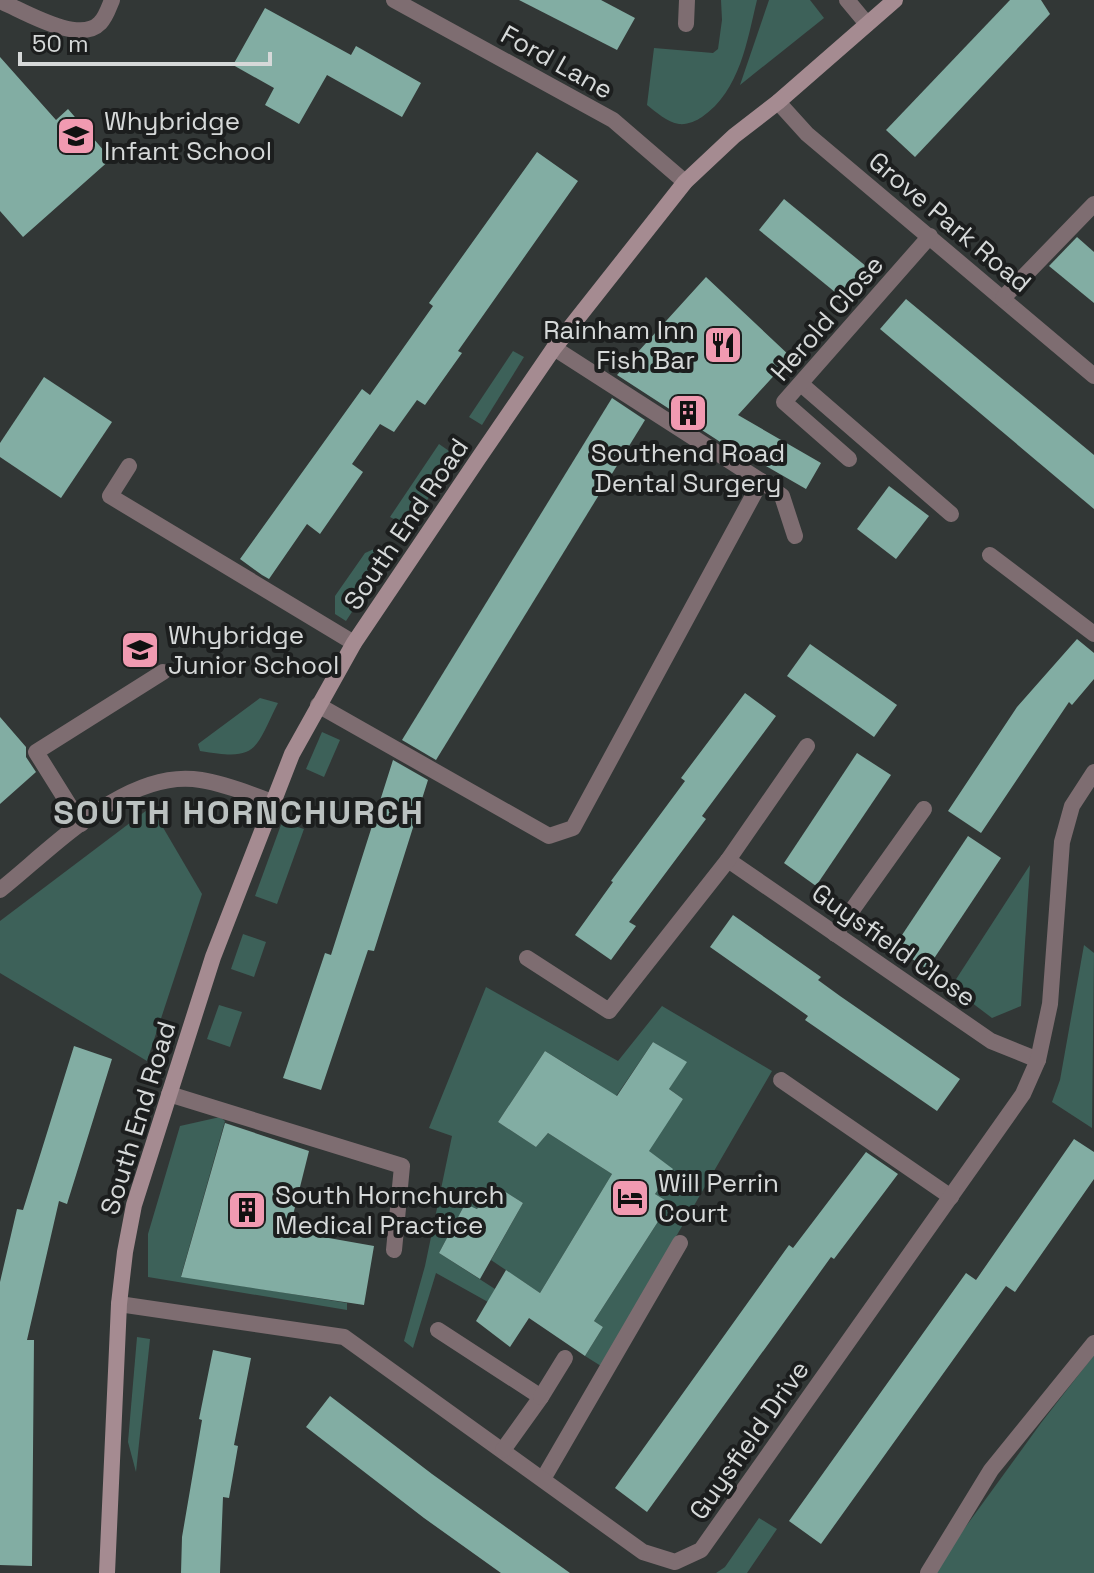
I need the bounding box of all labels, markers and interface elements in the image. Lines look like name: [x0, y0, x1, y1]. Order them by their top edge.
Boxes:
scale bar: [20, 16, 270, 66]
street label: Ford Lane: [495, 17, 619, 107]
text: 50 m: [32, 28, 89, 59]
place label: Whybridge Infant School: [104, 104, 272, 168]
school or university icon: Whybridge Infant School: [55, 115, 97, 157]
street label: Grove Park Road: [862, 144, 1038, 300]
street label: Herold Close: [763, 248, 891, 388]
place label: Rainham Inn Fish Bar: [543, 313, 695, 377]
restaurant icon: Rainham Inn Fish Bar: [702, 324, 744, 366]
building icon: Southend Road Dental Surgery: [667, 392, 709, 434]
street label: South End Road: [336, 431, 476, 617]
place label: Southend Road Dental Surgery: [591, 436, 785, 500]
place label: Whybridge Junior School: [168, 618, 339, 682]
school or university icon: Whybridge Junior School: [119, 629, 161, 671]
district label: SOUTH HORNCHURCH: [53, 791, 425, 834]
street label: Guysfield Close: [805, 876, 983, 1014]
street label: South End Road: [92, 1017, 184, 1219]
place label: Will Perrin Court: [658, 1166, 779, 1230]
hotel icon: Will Perrin Court: [609, 1177, 651, 1219]
place label: South Hornchurch Medical Practice: [275, 1178, 504, 1242]
building icon: South Hornchurch Medical Practice: [226, 1189, 268, 1231]
street label: Guysfield Drive: [681, 1354, 817, 1526]

